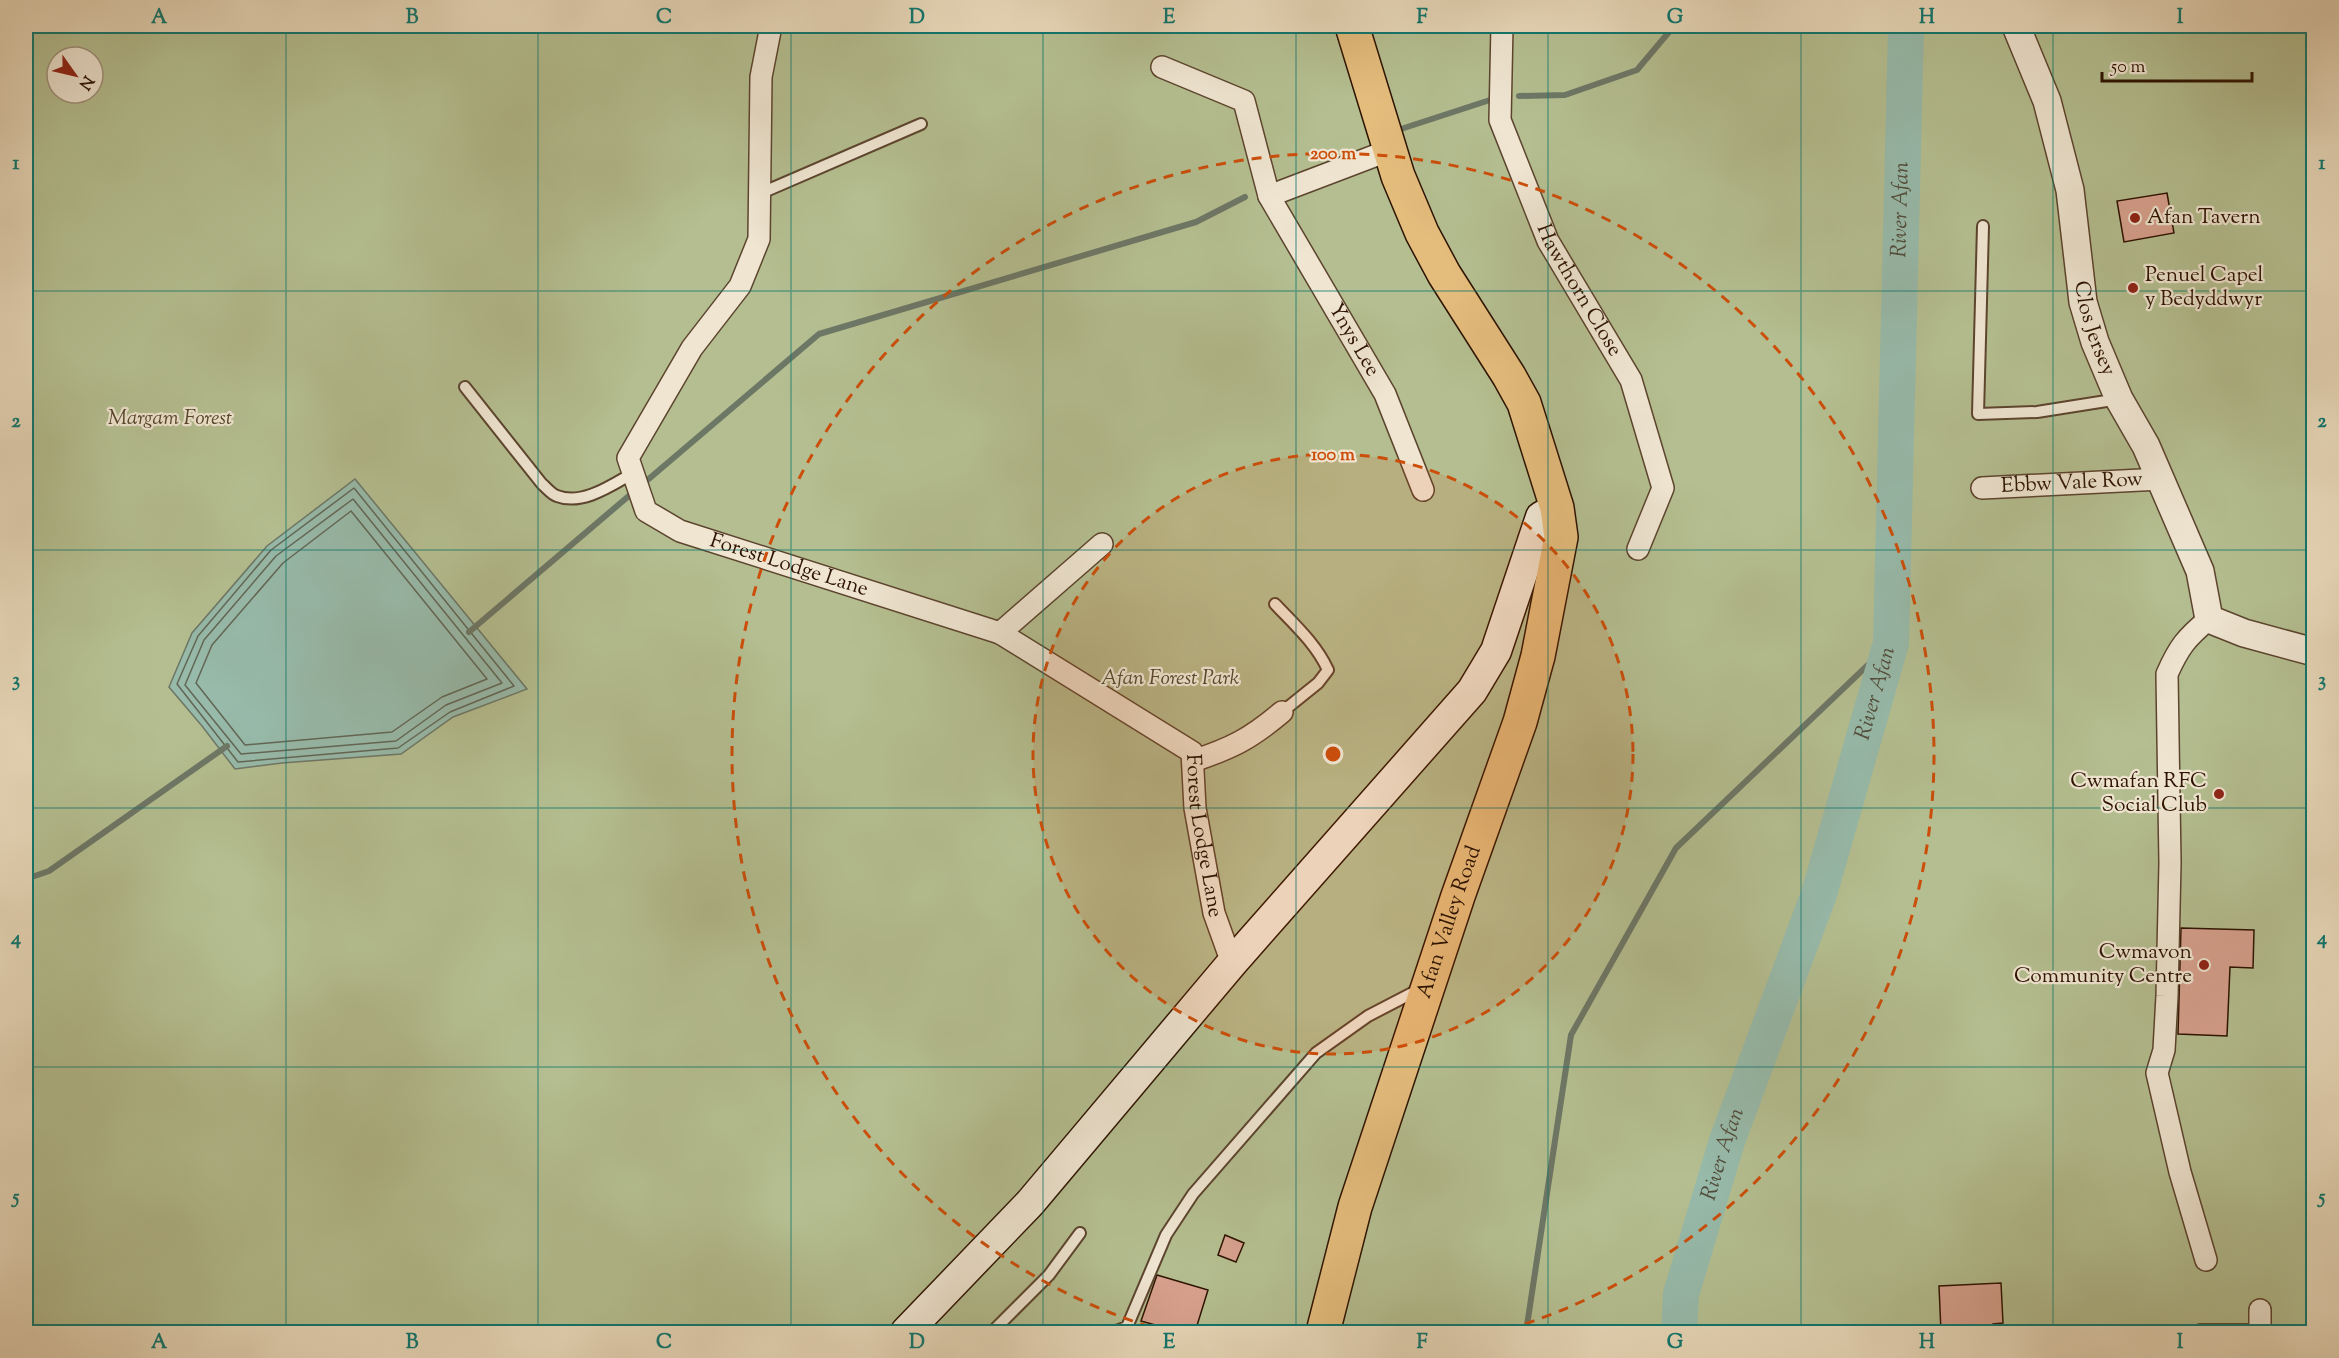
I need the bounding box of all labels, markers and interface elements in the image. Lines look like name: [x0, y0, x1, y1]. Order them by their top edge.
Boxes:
text: A: [151, 4, 168, 33]
text: B: [406, 4, 419, 33]
text: C: [656, 4, 672, 33]
text: D: [909, 4, 925, 33]
text: E: [1163, 4, 1176, 33]
text: F: [1416, 4, 1428, 33]
text: G: [1667, 4, 1684, 33]
text: H: [1919, 4, 1935, 33]
text: I: [2177, 4, 2184, 33]
north arrow: [45, 45, 105, 105]
scale bar: [2102, 45, 2252, 83]
text: 50 m: [2110, 55, 2146, 81]
text: N: [72, 70, 98, 94]
text: 200 m: [1310, 142, 1356, 168]
text: 1: [13, 150, 20, 179]
text: 1: [2319, 150, 2326, 179]
water label: River Afan: [1884, 161, 1919, 258]
place label: Afan Tavern: [2147, 203, 2261, 233]
marker: Afan Tavern: [2128, 211, 2142, 225]
street label: Hawthorn Close: [1528, 220, 1629, 363]
place label: Penuel Capel y Bedyddwyr: [2145, 261, 2263, 315]
street label: Clos Jersey: [2066, 279, 2123, 381]
marker: Penuel Capel y Bedyddwyr: [2126, 281, 2140, 295]
street label: Ynys Lee: [1320, 298, 1387, 383]
park label: Margam Forest: [108, 404, 232, 434]
text: 2: [11, 408, 21, 437]
text: 2: [2317, 408, 2327, 437]
text: 100 m: [1311, 443, 1355, 469]
street label: Ebbw Vale Row: [2000, 465, 2144, 502]
street label: Forest Lodge Lane: [706, 526, 872, 605]
water label: River Afan: [1848, 643, 1905, 744]
park label: Afan Forest Park: [1101, 664, 1240, 694]
text: 3: [12, 667, 20, 696]
text: 3: [2318, 667, 2326, 696]
centre of rings: [1323, 744, 1343, 764]
street label: Forest Lodge Lane: [1177, 753, 1230, 920]
place label: Cwmafan RFC Social Club: [2070, 767, 2207, 821]
marker: Cwmafan RFC Social Club: [2212, 787, 2226, 801]
street label: Afan Valley Road: [1410, 842, 1490, 1003]
text: 4: [10, 925, 21, 954]
text: 4: [2316, 925, 2327, 954]
place label: Cwmavon Community Centre: [2014, 938, 2192, 992]
marker: Cwmavon Community Centre: [2197, 958, 2211, 972]
water label: River Afan: [1694, 1103, 1754, 1205]
text: 5: [11, 1184, 20, 1213]
text: 5: [2317, 1184, 2326, 1213]
text: A: [151, 1329, 168, 1358]
text: B: [406, 1329, 419, 1358]
text: C: [656, 1329, 672, 1358]
text: D: [909, 1329, 925, 1358]
text: E: [1163, 1329, 1176, 1358]
text: F: [1416, 1329, 1428, 1358]
text: G: [1667, 1329, 1684, 1358]
text: H: [1919, 1329, 1935, 1358]
text: I: [2177, 1329, 2184, 1358]

